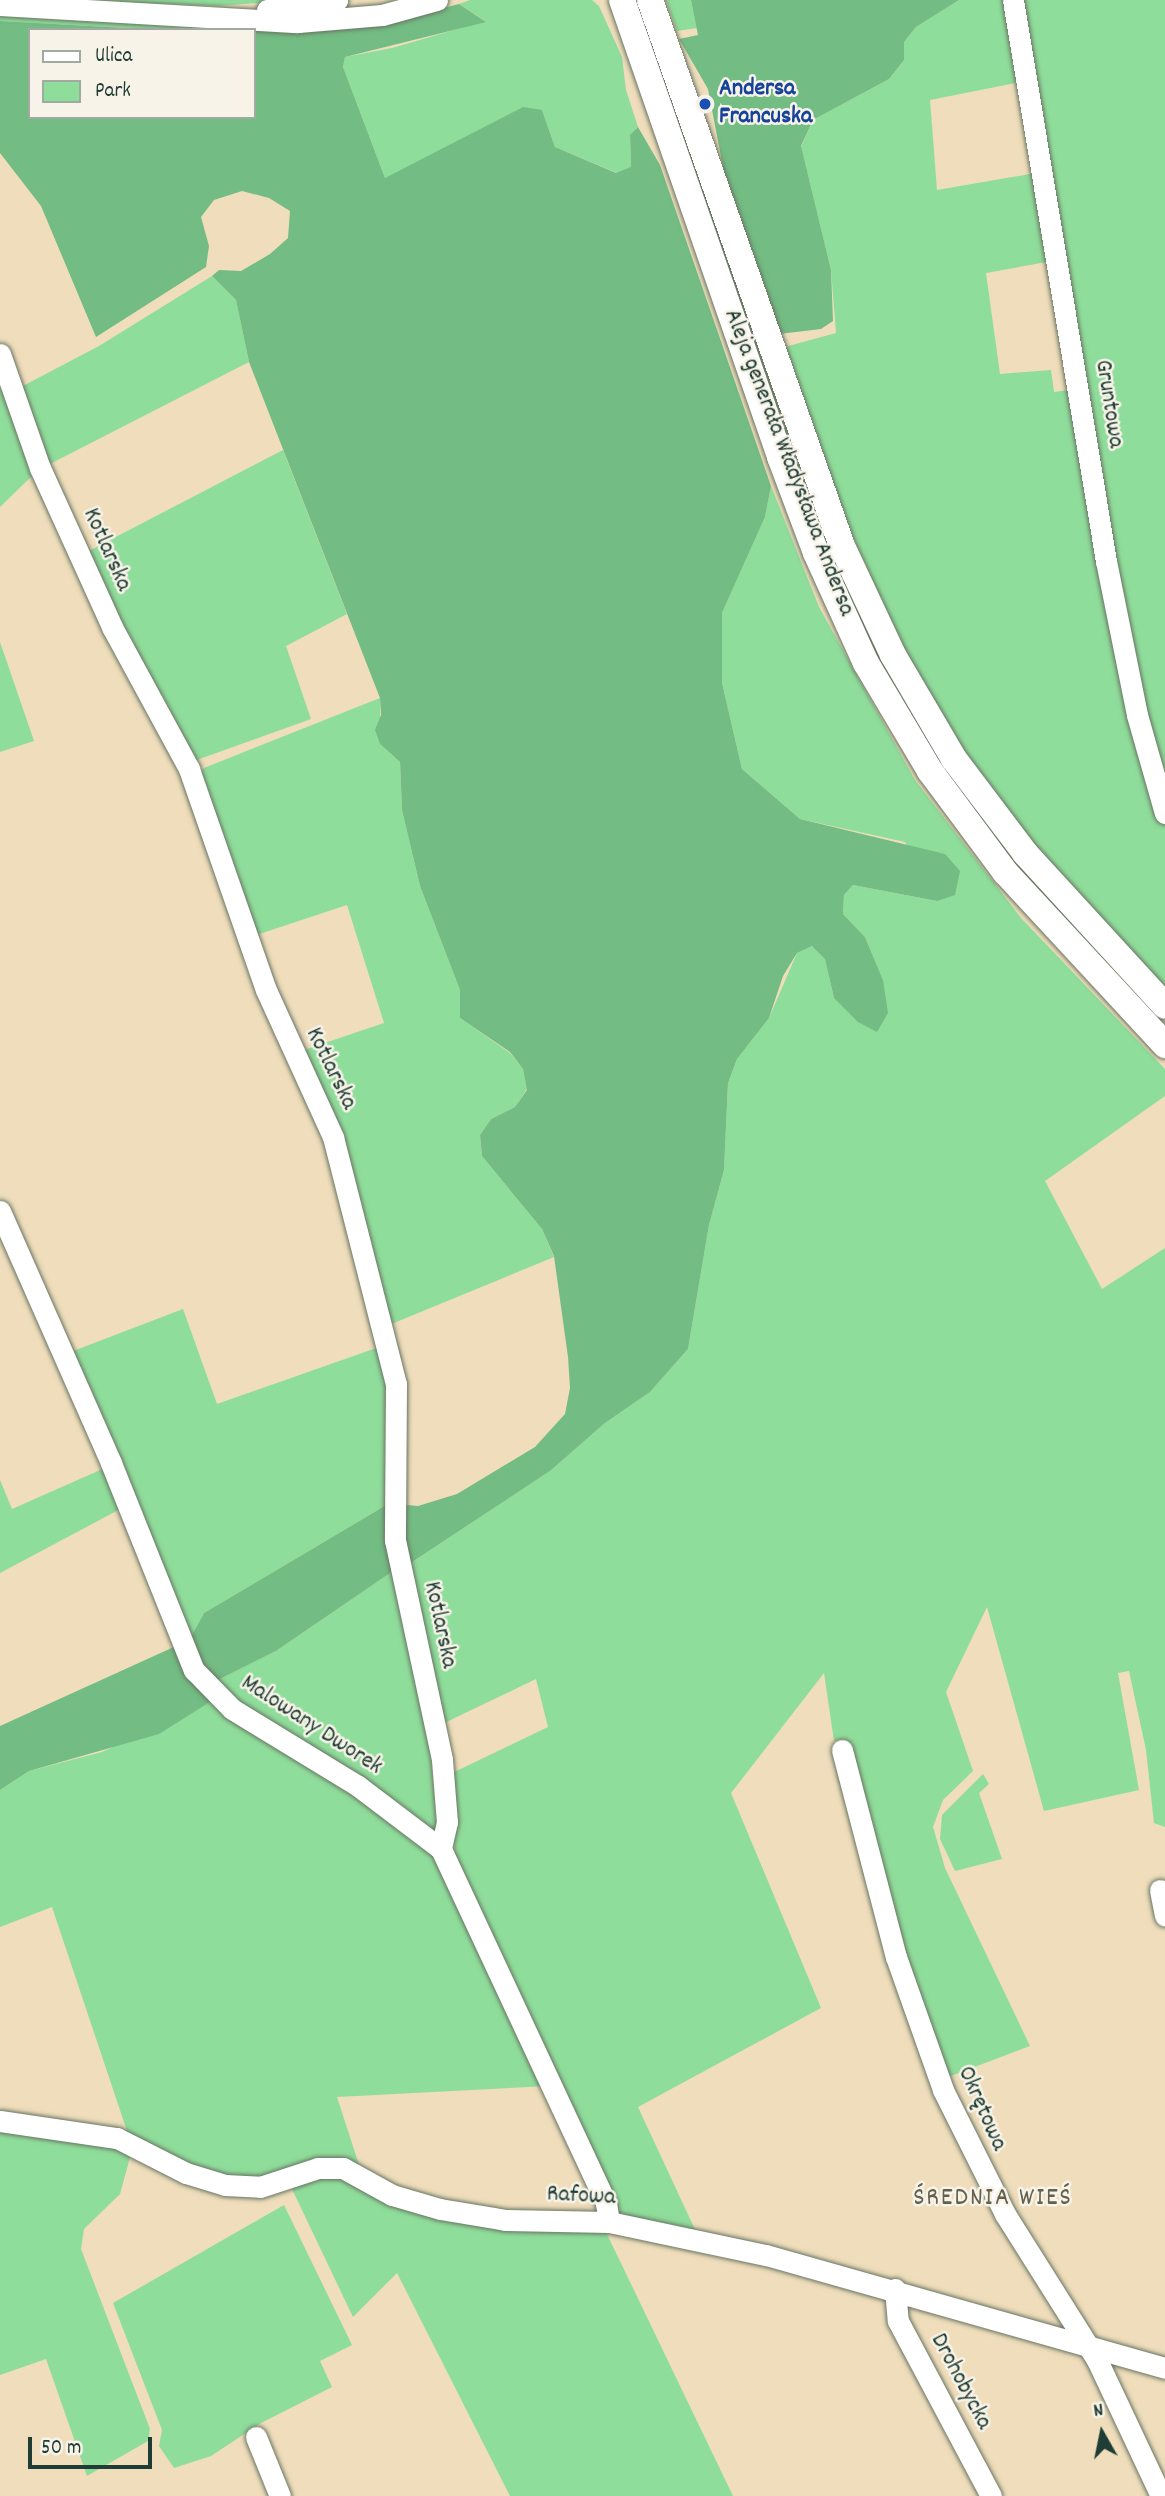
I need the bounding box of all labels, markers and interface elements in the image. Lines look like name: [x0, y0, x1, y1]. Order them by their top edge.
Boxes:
legend: [28, 28, 256, 119]
text: Ulica: [95, 42, 132, 72]
place label: Andersa Francuska: [719, 76, 812, 132]
text: Park: [95, 77, 131, 107]
marker: Andersa Francuska: [697, 96, 713, 112]
street label: Aleja generała Władysława Andersa: [716, 306, 860, 620]
street label: Gruntowa: [1087, 358, 1129, 450]
street label: Kotlarska: [75, 504, 137, 596]
street label: Kotlarska: [298, 1023, 362, 1115]
street label: Kotlarska: [416, 1579, 462, 1671]
street label: Malowany Dworek: [235, 1670, 387, 1782]
street label: Okrętowa: [950, 2062, 1012, 2156]
street label: Rafowa: [546, 2181, 616, 2213]
district label: ŚREDNIA WIEŚ: [915, 2183, 1071, 2215]
street label: Drohobycka: [923, 2329, 997, 2435]
north arrow: [1067, 2398, 1137, 2468]
text: N: [1092, 2398, 1105, 2426]
scale bar: [32, 2422, 156, 2466]
text: 50 m: [41, 2434, 81, 2464]

